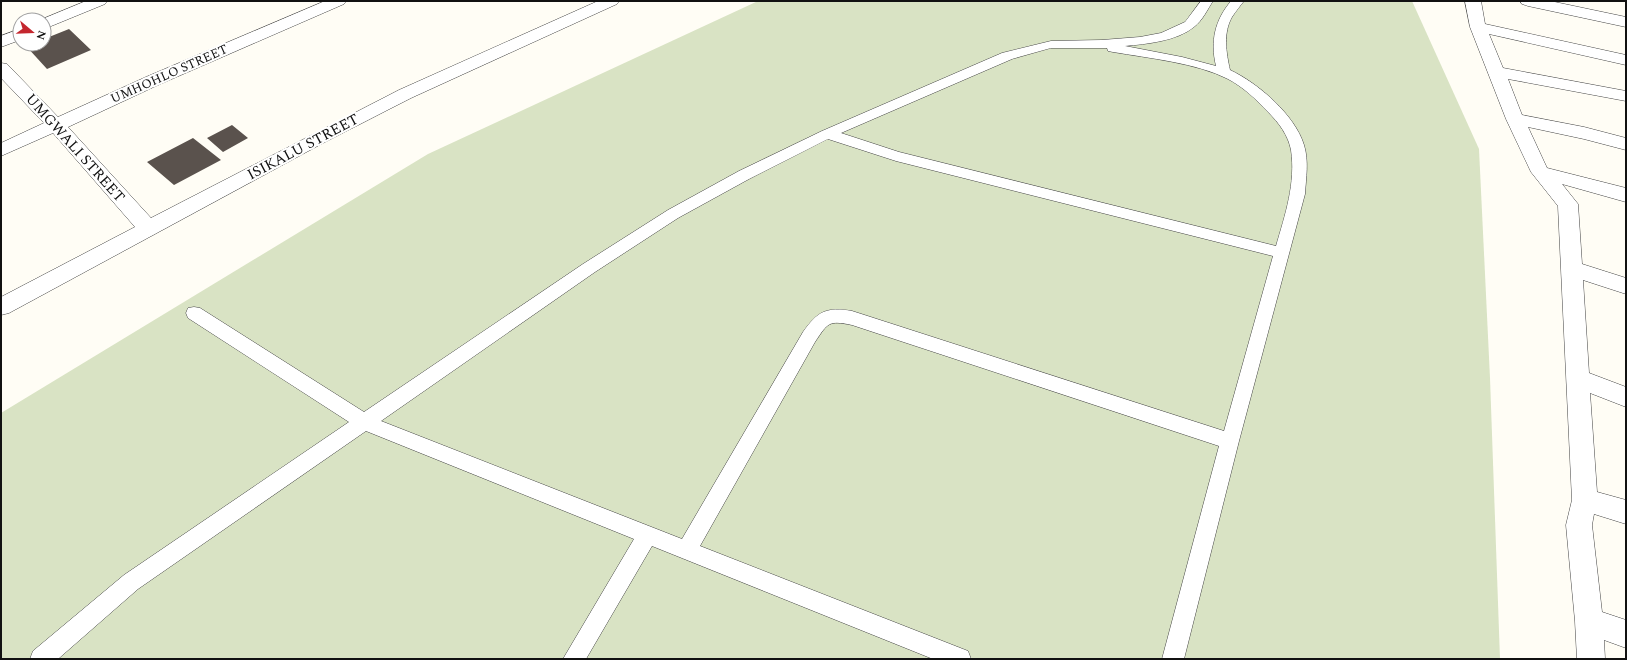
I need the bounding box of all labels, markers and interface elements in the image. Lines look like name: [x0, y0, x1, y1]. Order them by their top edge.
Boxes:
north arrow: [12, 12, 52, 52]
text: N: [31, 28, 50, 42]
street label: UMHOHLO STREET: [107, 39, 231, 109]
street label: UMGWALI STREET: [20, 88, 130, 208]
street label: ISIKALU STREET: [243, 108, 363, 186]

